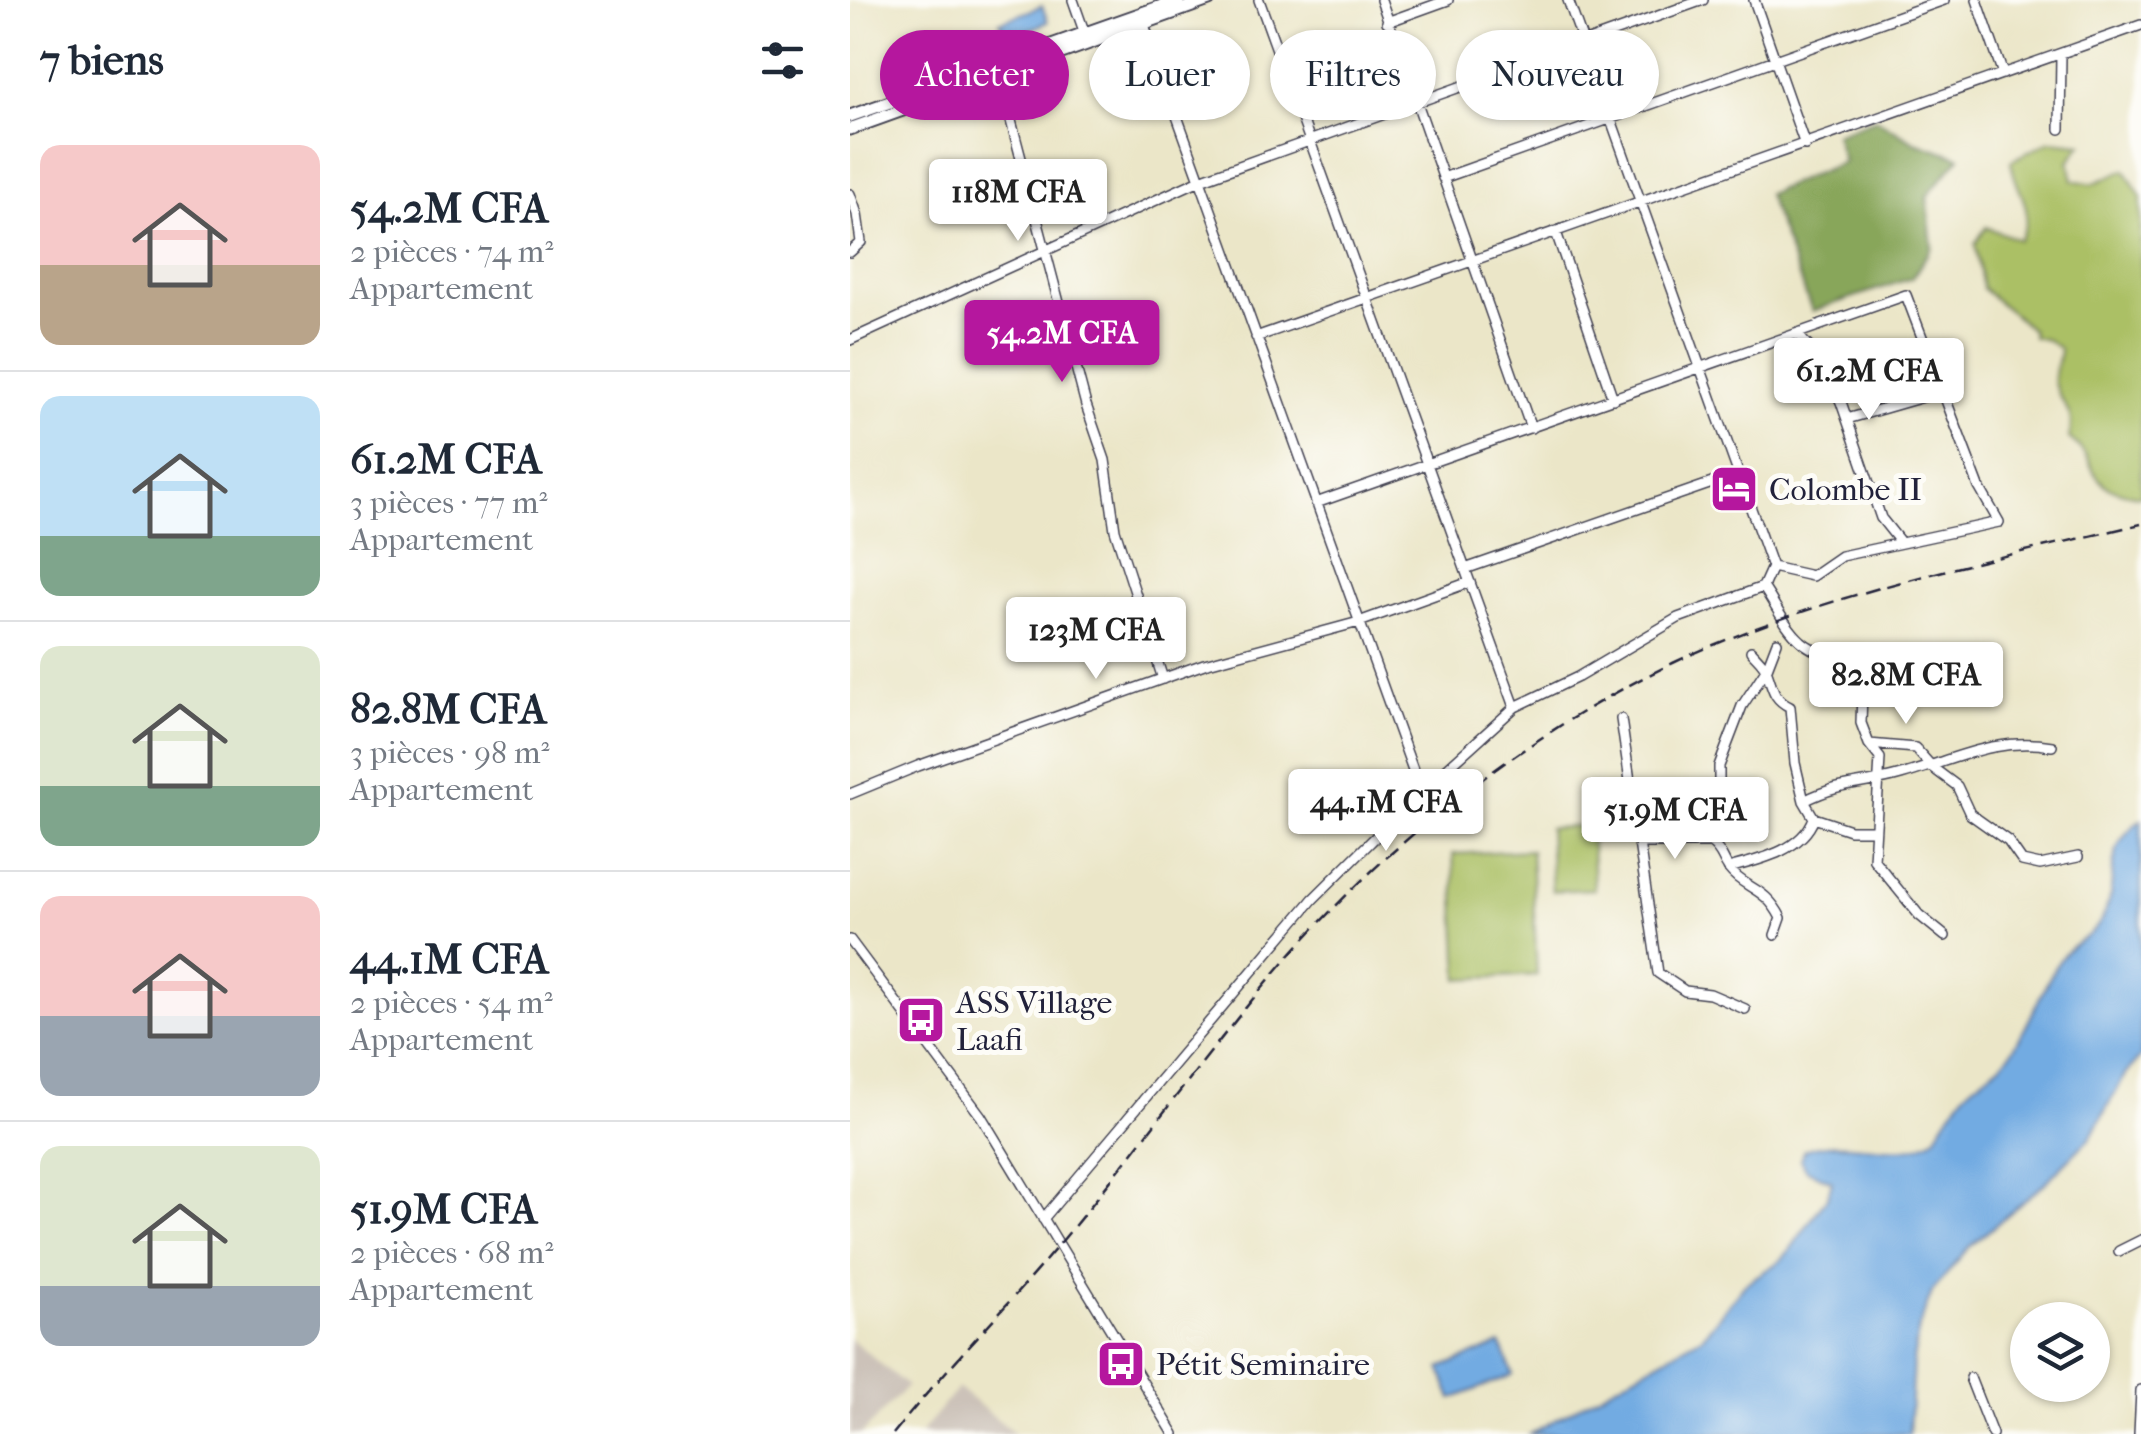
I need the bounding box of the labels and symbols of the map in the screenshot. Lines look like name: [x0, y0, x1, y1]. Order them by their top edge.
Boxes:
pin: 118M CFA: [915, 159, 1121, 244]
pin: 54.2M CFA: [948, 300, 1176, 385]
pin: 61.2M CFA: [1755, 338, 1983, 423]
hotel icon: Colombe II: [1708, 463, 1760, 515]
place label: Colombe II: [1769, 471, 1922, 508]
pin: 123M CFA: [993, 597, 1199, 682]
pin: 82.8M CFA: [1792, 642, 2020, 727]
pin: 44.1M CFA: [1272, 769, 1500, 854]
pin: 51.9M CFA: [1561, 777, 1789, 862]
place label: ASS Village Laafi: [954, 984, 1112, 1058]
bus stop icon: ASS Village Laafi: [895, 994, 947, 1046]
bus stop icon: Pétit Seminaire: [1095, 1338, 1147, 1390]
place label: Pétit Seminaire: [1156, 1346, 1370, 1383]

